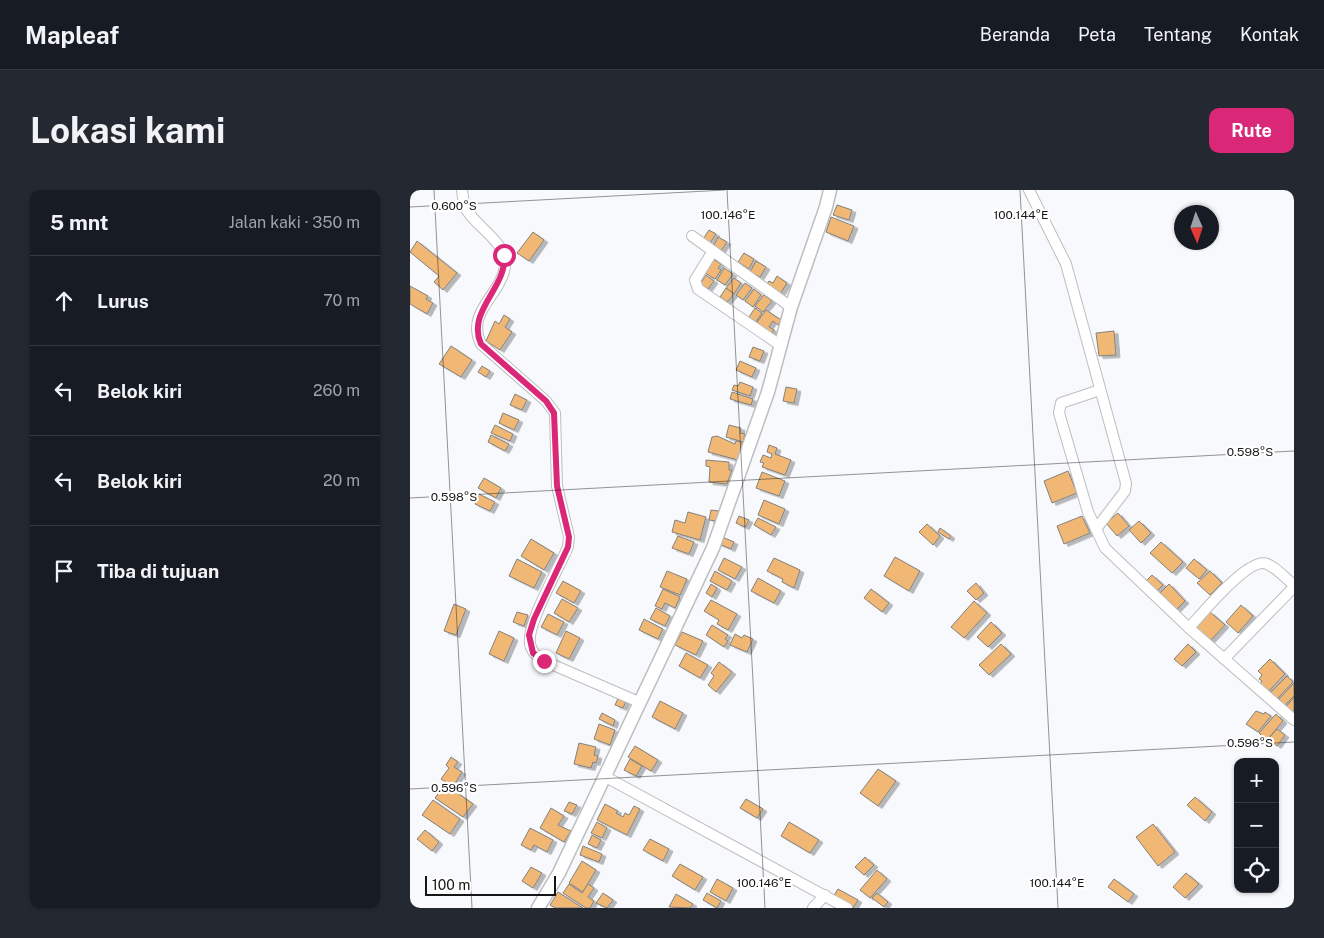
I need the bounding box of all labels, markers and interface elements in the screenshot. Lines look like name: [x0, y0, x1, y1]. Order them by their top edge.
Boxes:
text: Mapleaf: [25, 21, 119, 49]
text: Beranda: [980, 24, 1050, 45]
text: Peta: [1078, 24, 1116, 45]
text: Tentang: [1144, 24, 1212, 45]
text: Kontak: [1240, 24, 1299, 45]
button: Rute: [1209, 108, 1294, 153]
text: Lokasi kami: [30, 110, 225, 151]
text: 0.600°S: [431, 199, 477, 213]
north arrow: [1174, 205, 1219, 250]
text: 100.146°E: [700, 208, 756, 222]
text: 100.144°E: [993, 208, 1049, 222]
text: 5 mnt: [50, 210, 109, 235]
text: Jalan kaki · 350 m: [228, 213, 360, 232]
route start: [493, 244, 516, 267]
icon: ahead: [50, 287, 78, 315]
text: Lurus: [97, 290, 149, 312]
text: 70 m: [323, 291, 360, 310]
icon: left: [50, 377, 78, 405]
text: Belok kiri: [97, 380, 182, 402]
text: 260 m: [313, 381, 360, 400]
text: 0.598°S: [1227, 445, 1273, 459]
icon: left: [50, 467, 78, 495]
text: Belok kiri: [97, 470, 182, 492]
text: 20 m: [323, 471, 360, 490]
text: 0.598°S: [431, 490, 477, 504]
icon: arrive: [50, 557, 78, 585]
text: Tiba di tujuan: [97, 560, 219, 582]
route end: [533, 650, 556, 673]
text: 0.596°S: [1227, 736, 1273, 750]
map controls: [1234, 758, 1279, 893]
button: +: [1234, 758, 1279, 803]
text: 0.596°S: [431, 781, 477, 795]
button: −: [1234, 803, 1279, 848]
button: locate: [1234, 848, 1279, 893]
scale bar: [425, 873, 556, 896]
text: 100.146°E: [736, 876, 792, 890]
text: 100.144°E: [1029, 876, 1085, 890]
text: 100 m: [432, 877, 470, 893]

